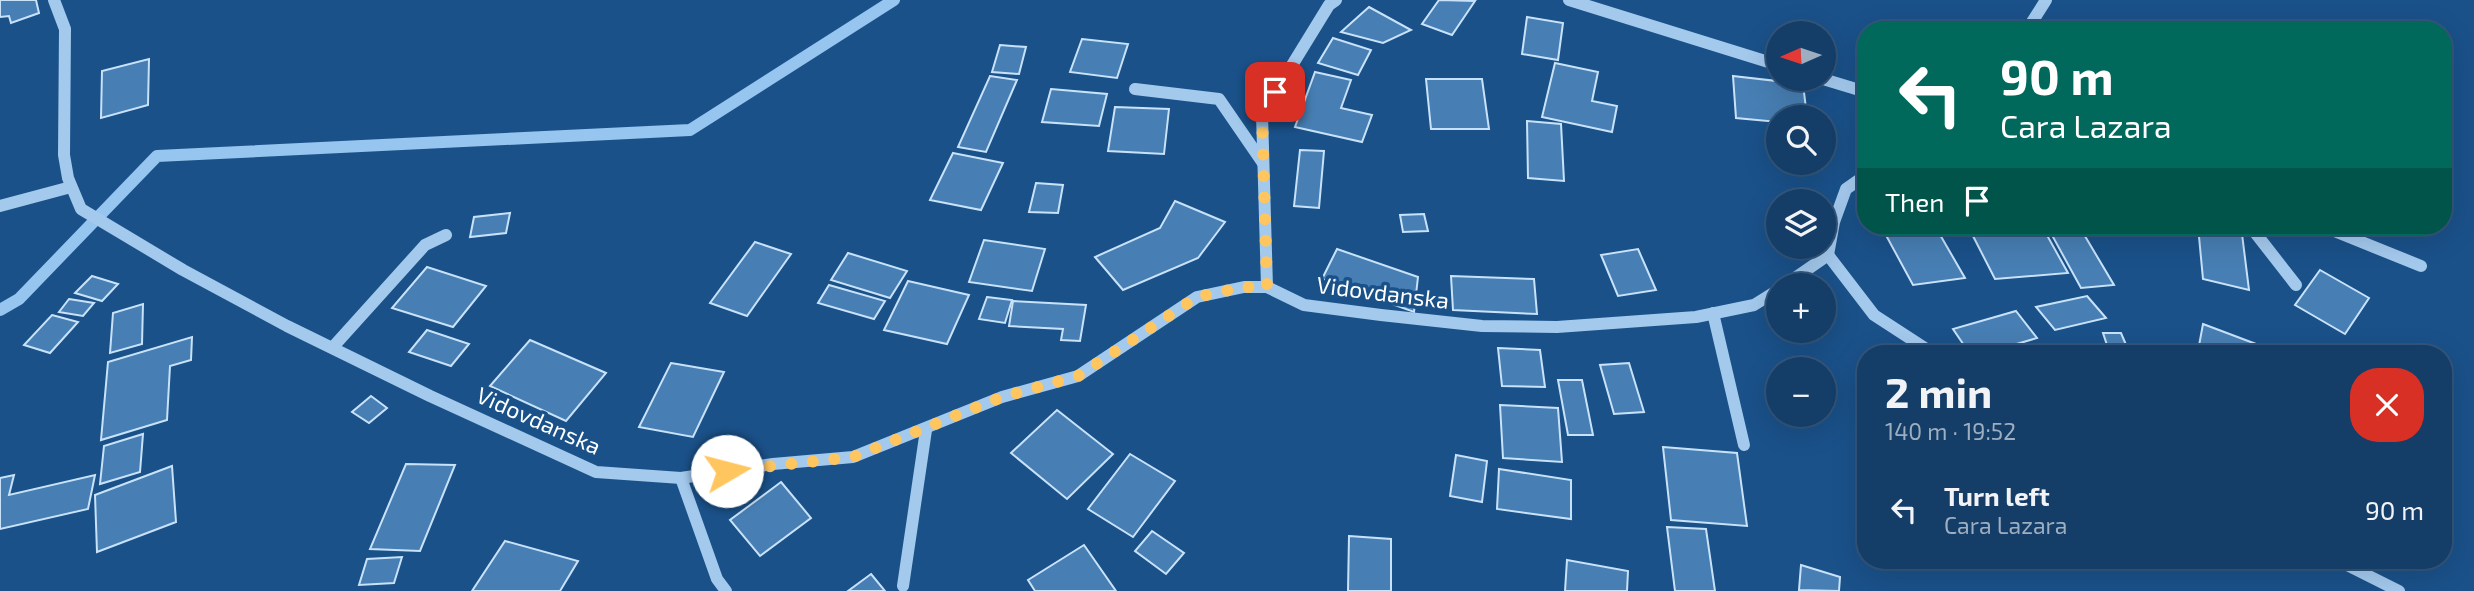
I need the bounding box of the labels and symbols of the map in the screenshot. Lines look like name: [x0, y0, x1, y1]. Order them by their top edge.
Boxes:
north arrow: [1766, 21, 1836, 91]
pin: [1245, 62, 1305, 122]
street label: Vidovdanska: [1315, 270, 1451, 314]
street label: Vidovdanska: [473, 380, 605, 460]
position arrow: [690, 434, 764, 508]

